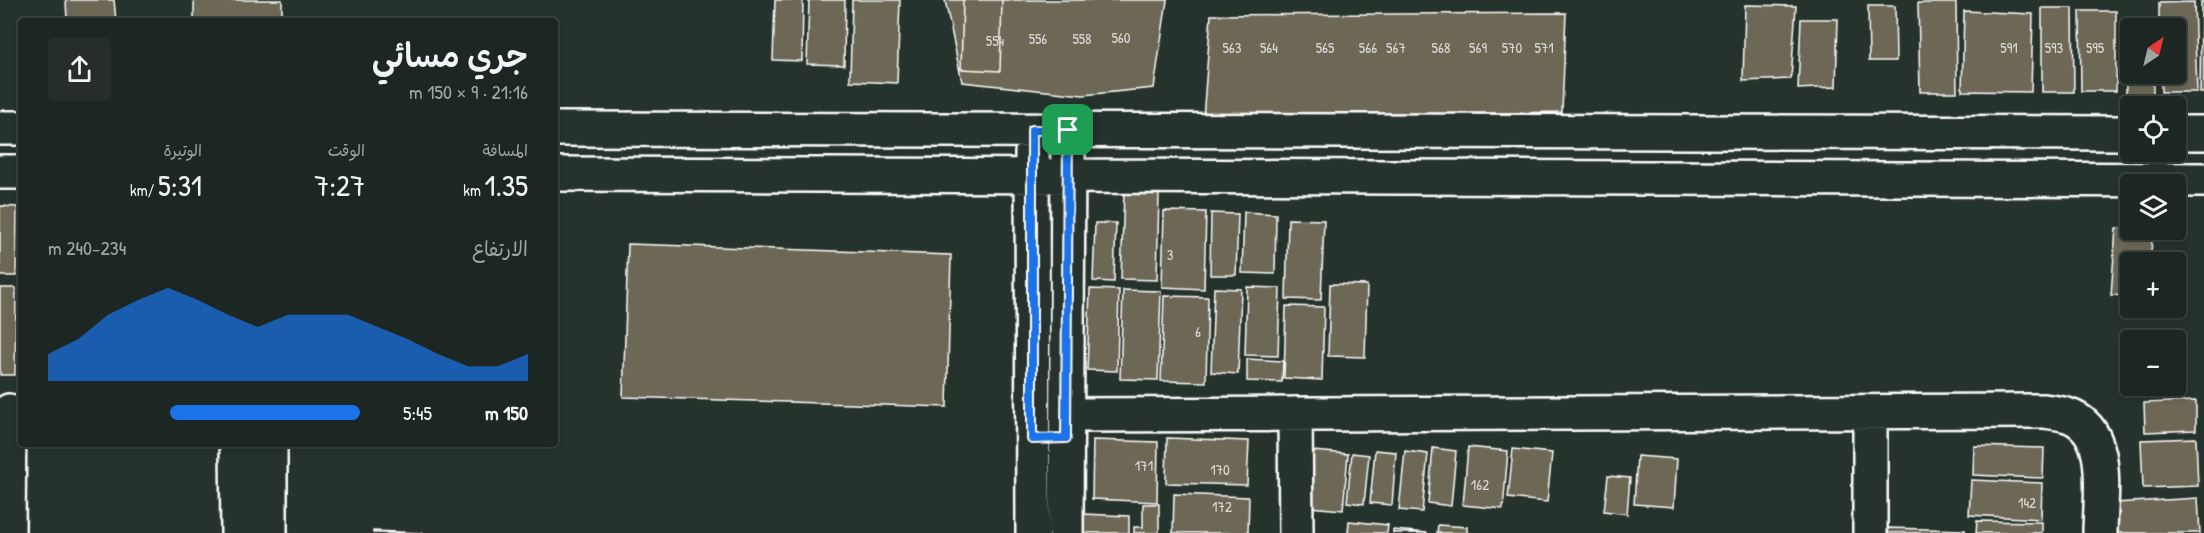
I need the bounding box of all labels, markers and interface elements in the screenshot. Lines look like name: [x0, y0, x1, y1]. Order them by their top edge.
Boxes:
north arrow: [2120, 18, 2186, 84]
map controls: [2120, 18, 2186, 396]
house number: 560: [1111, 27, 1131, 48]
house number: 556: [1029, 28, 1047, 49]
house number: 558: [1072, 28, 1092, 49]
house number: 554: [986, 30, 1005, 51]
text: جري مسائي: [372, 33, 528, 77]
house number: 563: [1222, 37, 1242, 58]
house number: 564: [1260, 37, 1278, 58]
house number: 565: [1316, 37, 1335, 58]
house number: 566: [1359, 37, 1377, 58]
house number: 567: [1386, 37, 1406, 58]
house number: 568: [1432, 37, 1450, 58]
house number: 569: [1469, 37, 1487, 58]
house number: 570: [1502, 37, 1523, 58]
house number: 571: [1534, 37, 1554, 58]
house number: 591: [2000, 37, 2018, 58]
house number: 593: [2045, 37, 2064, 58]
house number: 595: [2086, 37, 2105, 58]
button: share: [48, 38, 111, 101]
text: 21:16 · 9 × 150 m: [409, 78, 528, 105]
button: locate: [2120, 96, 2186, 162]
pin: [1042, 104, 1093, 155]
icon: arrive: [1051, 113, 1084, 146]
text: الوتيرة: [163, 139, 202, 161]
text: الوقت: [328, 139, 365, 161]
text: المسافة: [482, 139, 528, 161]
text: 5:31: [158, 165, 202, 205]
text: 7:27: [314, 165, 365, 205]
text: 1.35: [485, 165, 528, 205]
button: layers: [2120, 174, 2186, 240]
text: /km: [130, 179, 158, 201]
text: km: [463, 179, 485, 201]
text: 234–240 m: [48, 234, 126, 261]
text: الارتفاع: [472, 235, 528, 262]
house number: 3: [1167, 244, 1174, 265]
button: +: [2120, 252, 2186, 318]
house number: 6: [1195, 321, 1201, 342]
button: −: [2120, 330, 2186, 396]
text: 5:45: [403, 399, 432, 426]
text: 150 m: [485, 399, 528, 426]
house number: 171: [1135, 455, 1153, 476]
house number: 170: [1210, 459, 1230, 480]
house number: 162: [1471, 474, 1489, 495]
house number: 142: [2018, 492, 2036, 513]
house number: 172: [1212, 496, 1232, 517]

